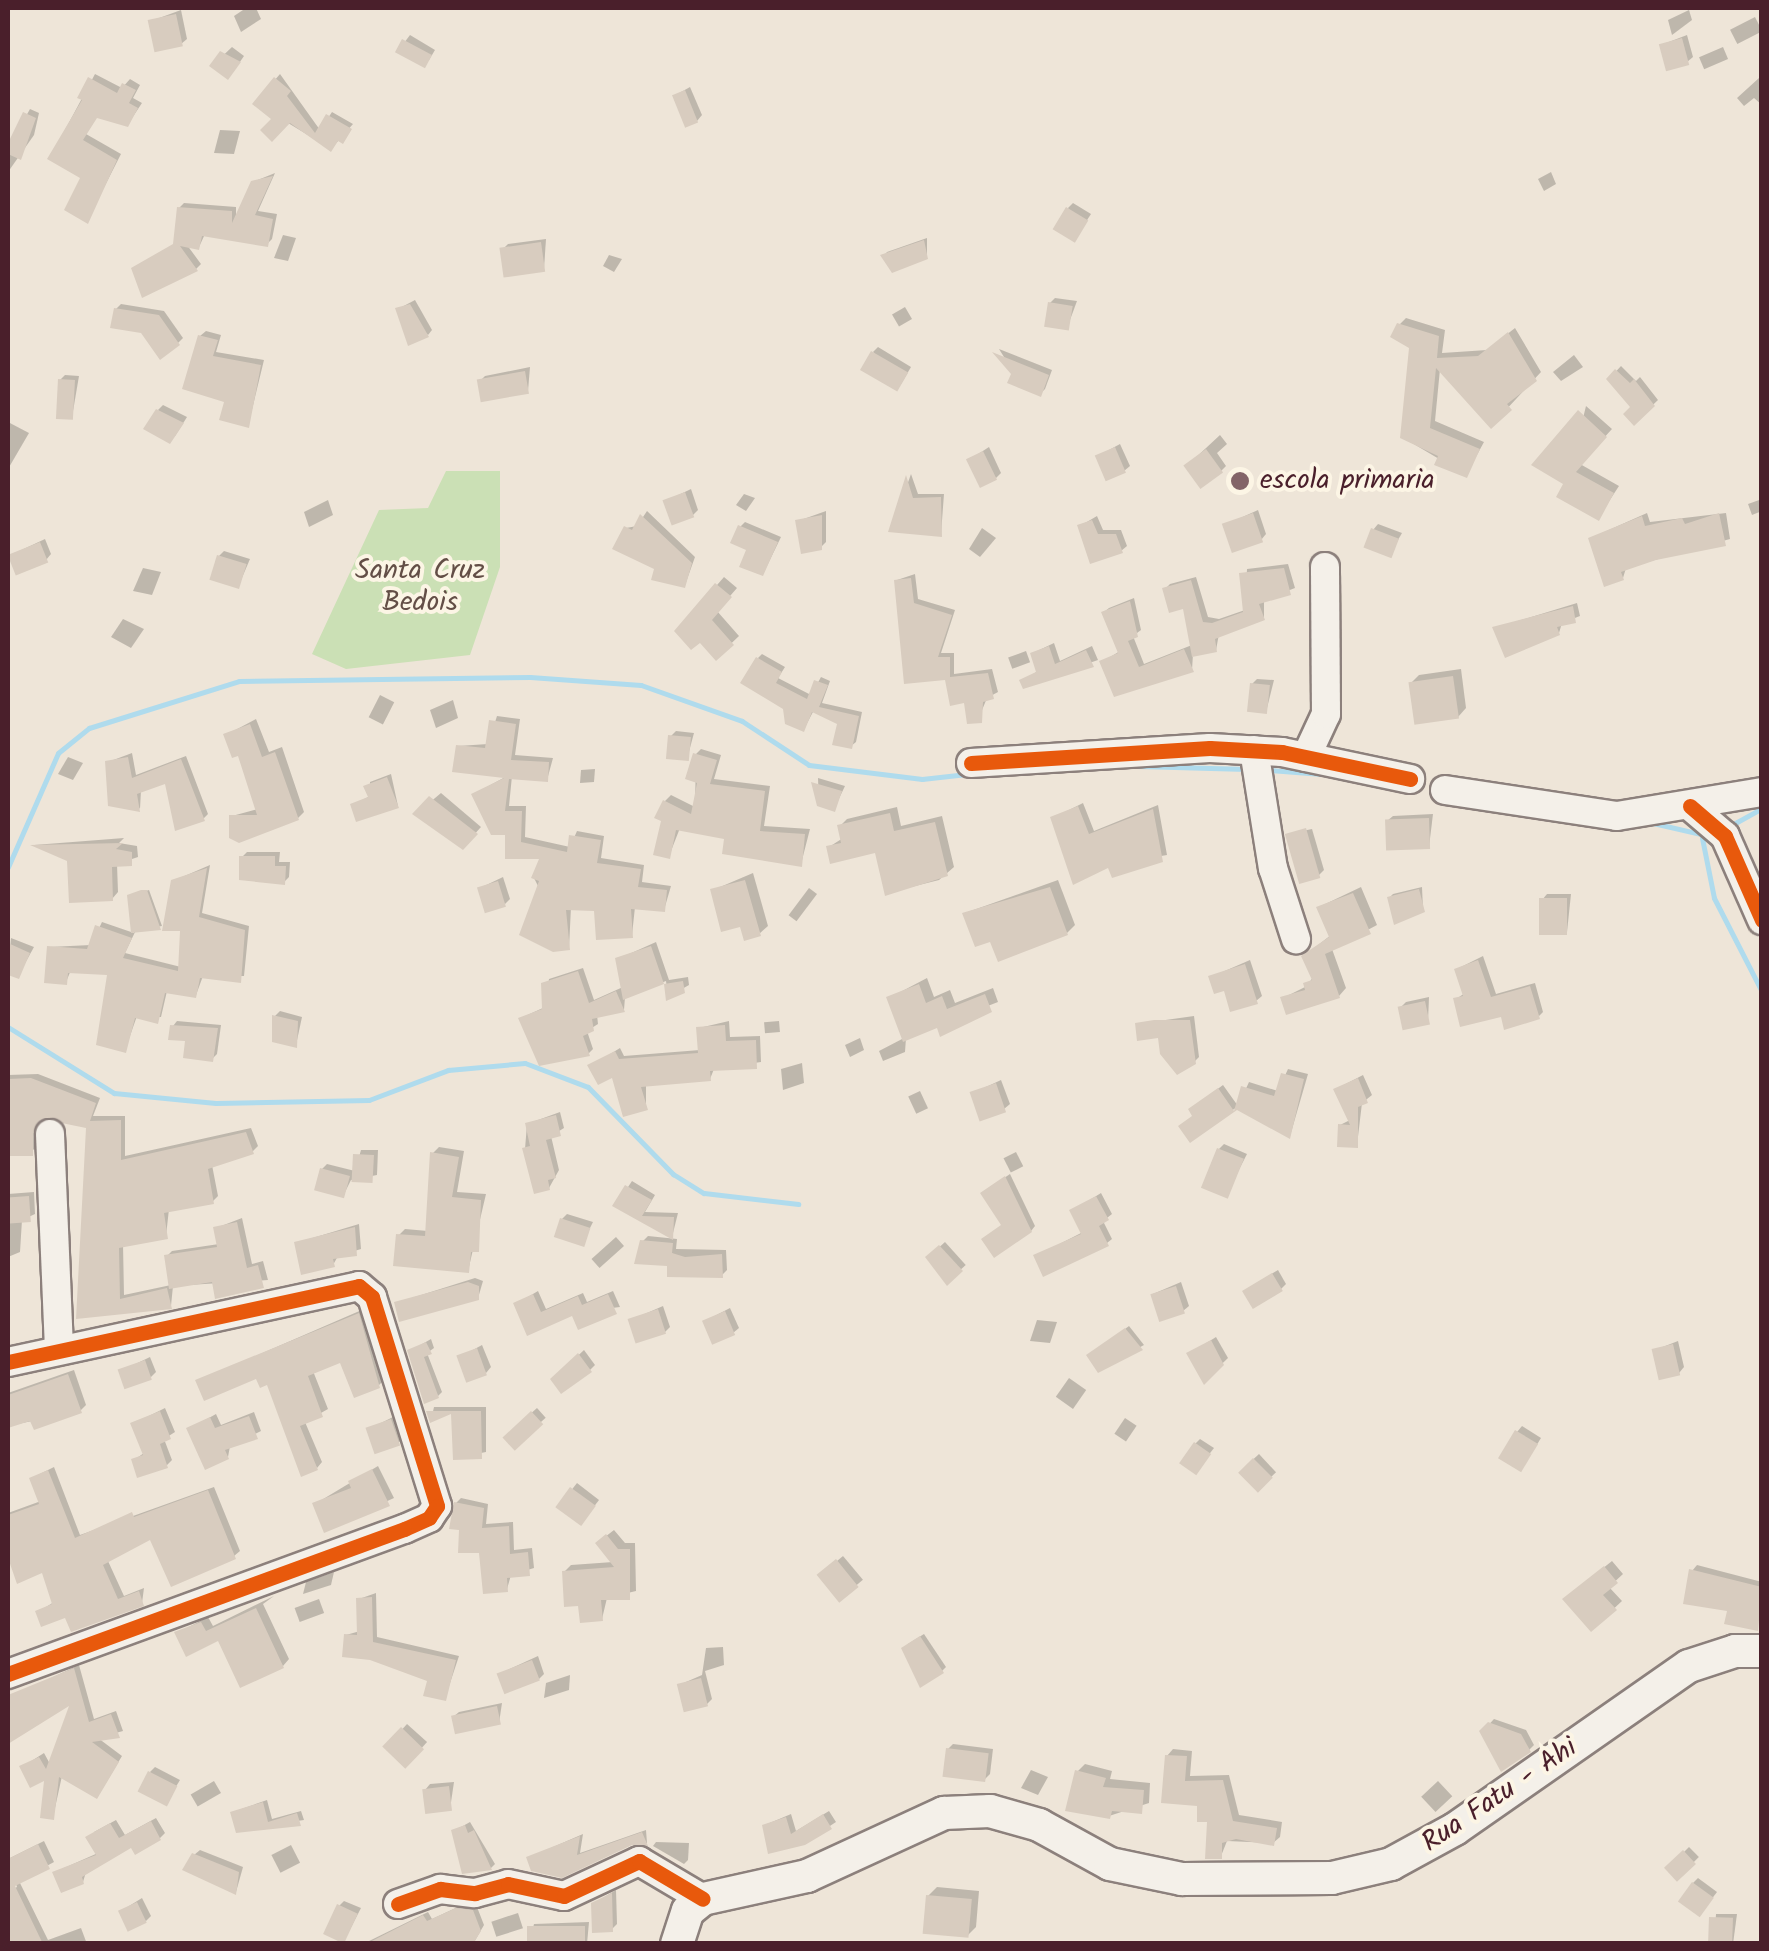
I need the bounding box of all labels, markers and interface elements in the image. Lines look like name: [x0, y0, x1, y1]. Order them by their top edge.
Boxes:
place label: escola primaria: [1260, 464, 1435, 498]
marker: escola primaria: [1229, 470, 1251, 492]
park label: Santa Cruz Bedois: [355, 554, 485, 620]
street label: Rua Fatu - Ahi: [1416, 1732, 1584, 1860]

